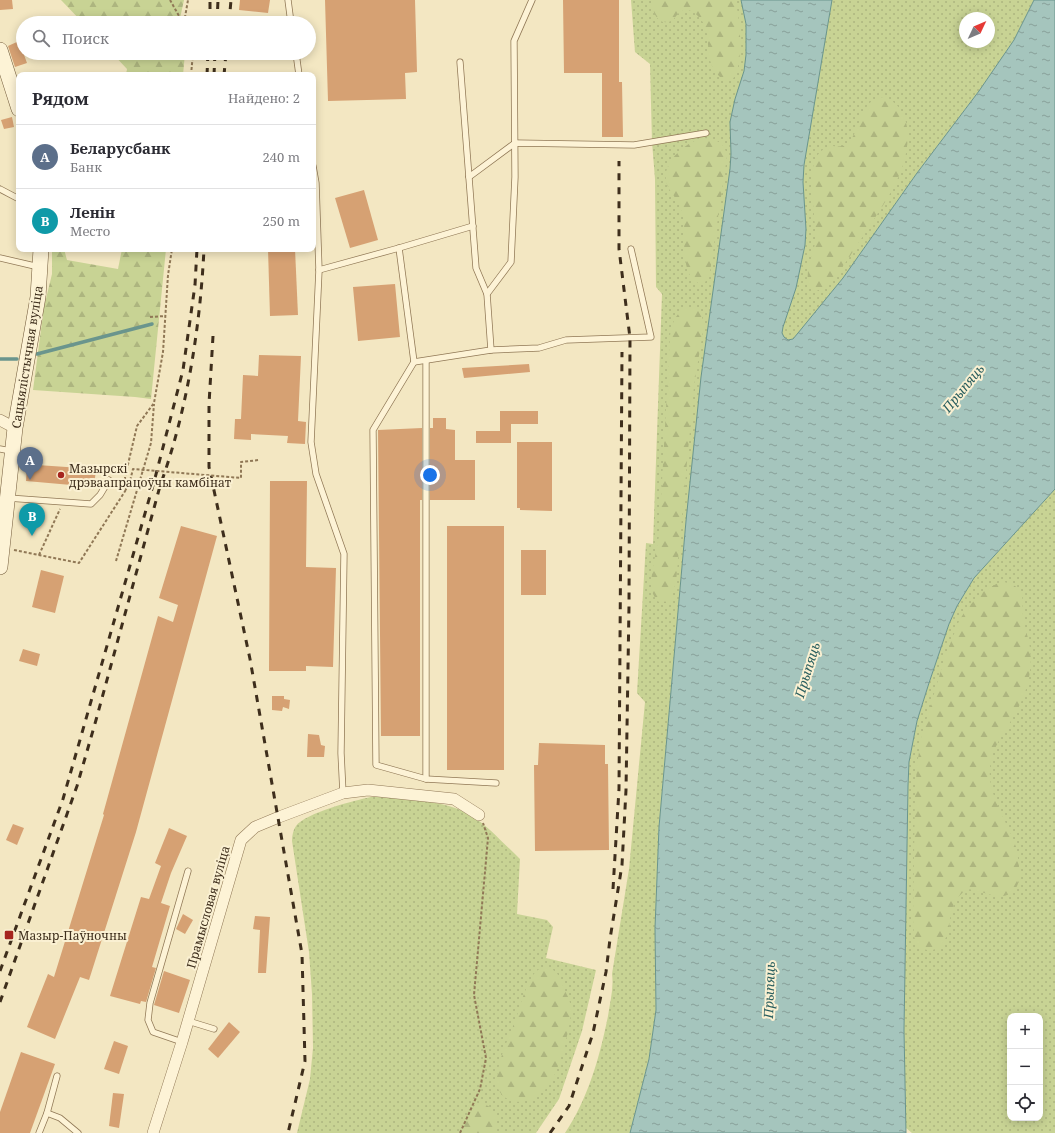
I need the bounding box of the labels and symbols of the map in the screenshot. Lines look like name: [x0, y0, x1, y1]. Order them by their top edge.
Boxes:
north arrow: [959, 12, 995, 48]
street label: Сацыялістычная вуліца: [7, 284, 47, 430]
water label: Прыпяць: [937, 360, 988, 417]
pin: A: [17, 447, 43, 480]
place label: Мазырскі дрэваапрацоўчы камбінат: [69, 460, 232, 491]
your location: [420, 465, 440, 485]
marker: Мазырскі дрэваапрацоўчы камбінат: [56, 470, 66, 480]
pin: B: [19, 503, 45, 536]
water label: Прыпяць: [790, 640, 824, 701]
street label: Прамысловая вуліца: [182, 843, 234, 970]
place label: Мазыр-Паўночны: [18, 927, 127, 944]
marker: Мазыр-Паўночны: [3, 929, 15, 941]
water label: Прыпяць: [759, 961, 779, 1020]

